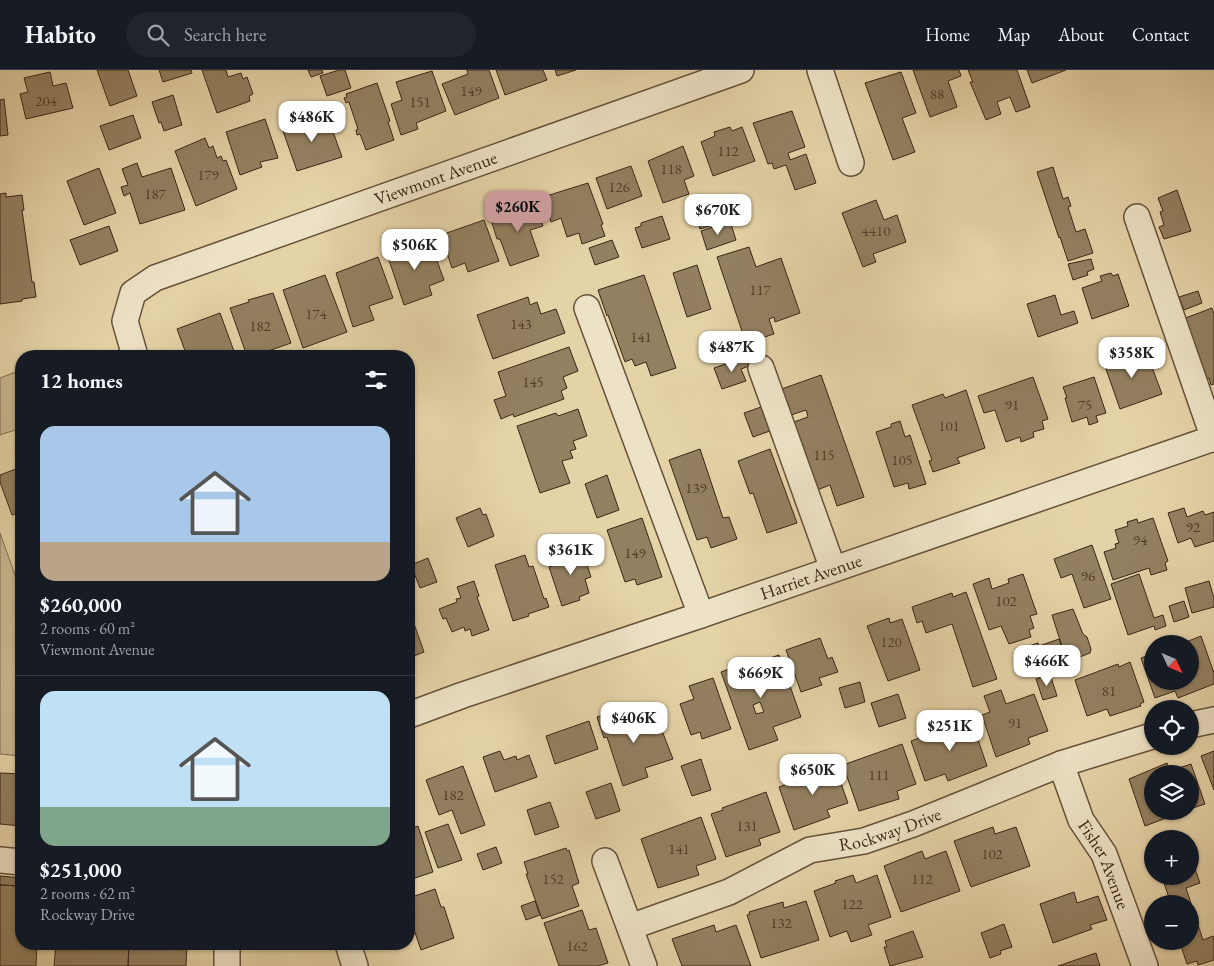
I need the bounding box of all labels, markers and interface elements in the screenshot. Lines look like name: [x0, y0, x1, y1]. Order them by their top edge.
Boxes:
search box: [126, 12, 476, 57]
text: Habito: [25, 19, 96, 50]
icon: search: [144, 21, 172, 49]
text: Search here: [184, 22, 266, 47]
text: Home: [925, 23, 970, 46]
text: Map: [998, 23, 1030, 46]
text: About: [1058, 23, 1104, 46]
text: Contact: [1132, 23, 1189, 46]
house number: 149: [460, 81, 482, 100]
house number: 88: [930, 84, 944, 103]
house number: 204: [35, 91, 58, 110]
house number: 151: [409, 92, 431, 111]
pin: $486K: [277, 100, 347, 143]
text: $486K: [290, 106, 334, 127]
house number: 112: [717, 141, 740, 160]
street label: Viewmont Avenue: [371, 145, 500, 210]
house number: 118: [660, 159, 682, 178]
house number: 179: [197, 165, 219, 184]
house number: 126: [608, 177, 630, 196]
house number: 187: [144, 184, 167, 203]
pin: $260K: [483, 190, 553, 233]
pin: $670K: [683, 194, 753, 236]
text: $260K: [496, 196, 540, 217]
text: $670K: [696, 199, 740, 220]
house number: 4410: [862, 221, 890, 240]
pin: $506K: [380, 228, 450, 271]
text: $506K: [393, 234, 437, 255]
house number: 117: [749, 280, 772, 299]
house number: 174: [305, 304, 328, 323]
house number: 143: [510, 314, 532, 333]
house number: 182: [249, 316, 272, 335]
house number: 141: [630, 327, 652, 346]
pin: $487K: [697, 330, 767, 373]
text: $487K: [710, 336, 754, 357]
pin: $358K: [1097, 336, 1167, 379]
text: $358K: [1110, 342, 1154, 363]
icon: filters: [362, 366, 390, 394]
text: 12 homes: [40, 367, 123, 394]
house number: 145: [522, 372, 544, 391]
house number: 91: [1005, 395, 1019, 414]
house number: 75: [1078, 395, 1092, 414]
house number: 101: [938, 416, 960, 435]
house number: 115: [813, 445, 835, 464]
house number: 105: [891, 450, 913, 469]
icon: home: [170, 458, 260, 548]
house number: 139: [685, 478, 707, 497]
house number: 92: [1186, 517, 1201, 536]
house number: 94: [1133, 530, 1148, 549]
pin: $361K: [536, 534, 606, 576]
text: $361K: [549, 539, 593, 560]
house number: 149: [624, 543, 646, 562]
street label: Harriet Avenue: [757, 548, 865, 605]
house number: 96: [1081, 566, 1095, 585]
text: $260,000: [40, 591, 122, 618]
house number: 102: [995, 591, 1018, 610]
text: 2 rooms · 60 m²: [40, 618, 135, 639]
house number: 120: [880, 632, 902, 651]
north arrow: [1144, 635, 1199, 690]
map controls: [1144, 635, 1199, 950]
text: Viewmont Avenue: [40, 639, 155, 660]
pin: $466K: [1012, 644, 1082, 687]
text: $466K: [1025, 650, 1069, 671]
pin: $669K: [726, 656, 796, 699]
text: $669K: [739, 662, 783, 683]
house number: 81: [1102, 681, 1116, 700]
button: locate: [1144, 700, 1199, 755]
pin: $406K: [599, 702, 669, 744]
text: $406K: [612, 707, 656, 728]
pin: $251K: [915, 710, 985, 752]
house number: 91: [1008, 713, 1022, 732]
text: $251K: [928, 715, 972, 736]
icon: home: [170, 724, 260, 814]
pin: $650K: [778, 754, 848, 796]
text: $650K: [791, 759, 835, 780]
house number: 111: [868, 765, 890, 784]
button: layers: [1144, 765, 1199, 820]
house number: 182: [442, 785, 465, 804]
street label: Rockway Drive: [837, 802, 944, 856]
street label: Fisher Avenue: [1073, 815, 1135, 912]
house number: 131: [736, 816, 758, 835]
button: +: [1144, 830, 1199, 885]
house number: 141: [668, 839, 690, 858]
house number: 102: [981, 844, 1004, 863]
text: $251,000: [40, 856, 122, 883]
house number: 152: [542, 869, 565, 888]
house number: 112: [911, 869, 934, 888]
text: 2 rooms · 62 m²: [40, 883, 135, 904]
house number: 122: [841, 894, 864, 913]
button: −: [1144, 895, 1199, 950]
text: Rockway Drive: [40, 904, 135, 925]
house number: 132: [770, 913, 793, 932]
house number: 162: [566, 936, 589, 955]

